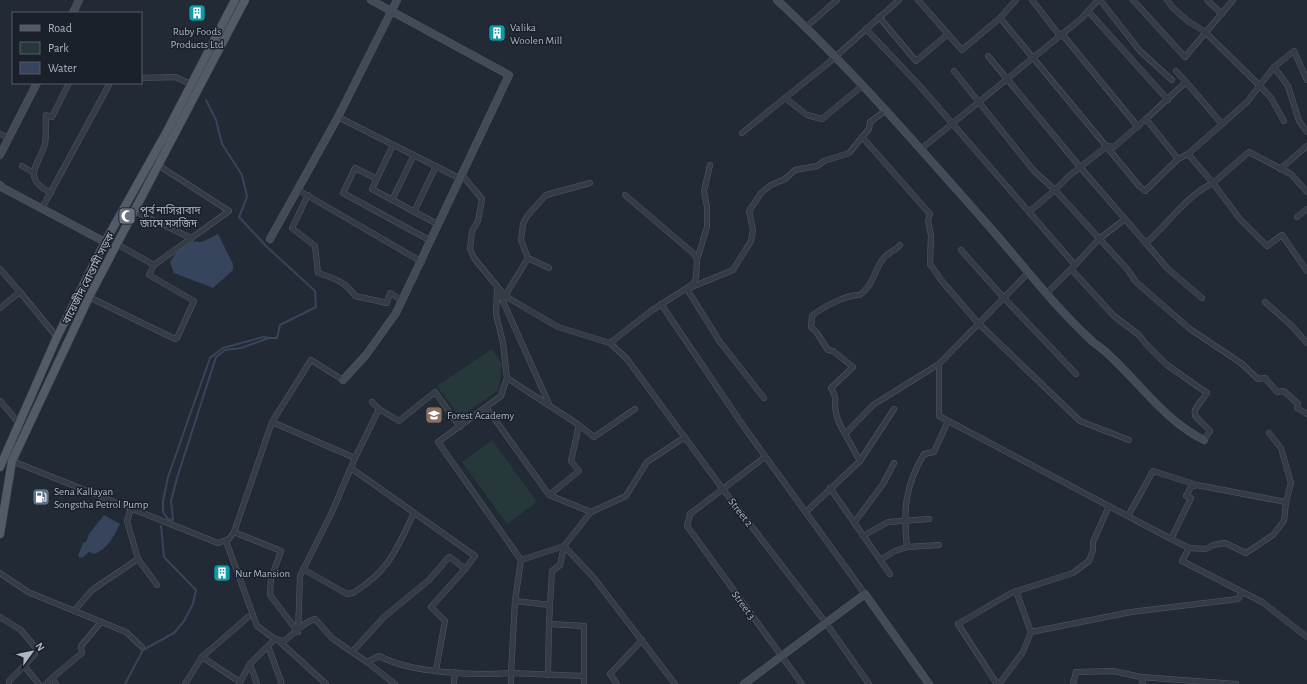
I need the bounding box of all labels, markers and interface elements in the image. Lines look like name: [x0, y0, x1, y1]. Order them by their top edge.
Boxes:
building icon: Ruby Foods Products Ltd: [187, 3, 207, 23]
legend: [12, 12, 142, 84]
text: Road: [48, 22, 72, 34]
place label: Valika Woolen Mill: [510, 22, 562, 46]
building icon: Valika Woolen Mill: [487, 23, 507, 43]
place label: Ruby Foods Products Ltd: [170, 26, 224, 50]
text: Park: [48, 42, 69, 54]
text: Water: [48, 62, 77, 74]
place label: পূর্ব নাসিরাবাদ জামে মসজিদ: [139, 203, 202, 229]
mosque icon: পূর্ব নাসিরাবাদ জামে মসজিদ: [117, 206, 137, 226]
street label: বায়েজীদ বোস্তামী সড়ক: [59, 230, 116, 326]
school or university icon: Forest Academy: [424, 405, 444, 425]
place label: Forest Academy: [447, 410, 514, 421]
place label: Sena Kallayan Songstha Petrol Pump: [54, 486, 149, 510]
fuel station icon: Sena Kallayan Songstha Petrol Pump: [31, 487, 51, 507]
street label: Street 2: [726, 496, 755, 529]
building icon: Nur Mansion: [212, 563, 232, 583]
place label: Nur Mansion: [235, 568, 290, 579]
street label: Street 3: [730, 589, 758, 622]
north arrow: [12, 632, 52, 672]
text: N: [33, 641, 47, 653]

